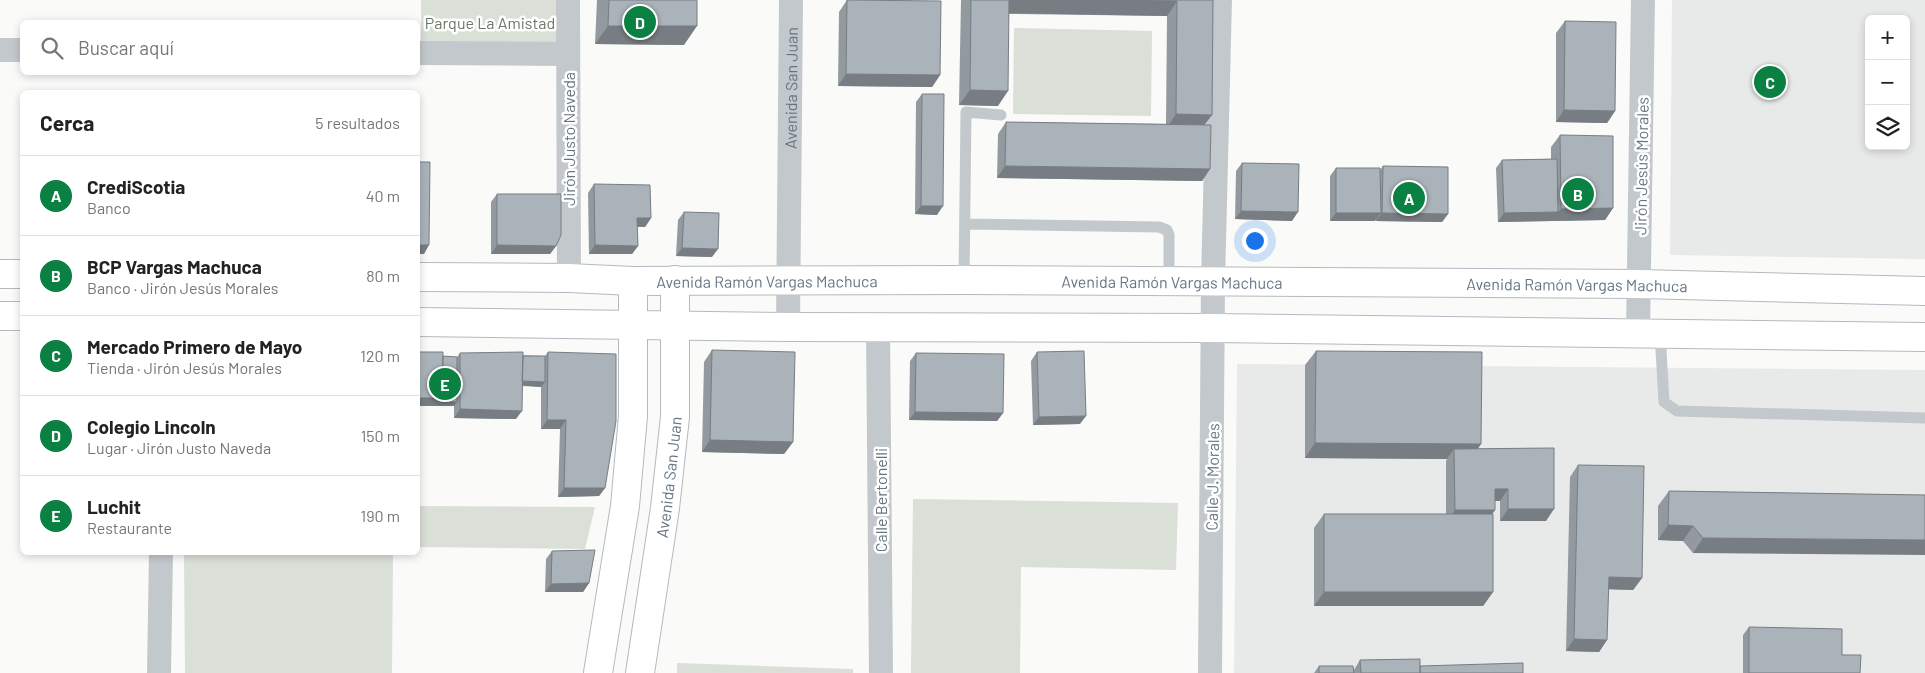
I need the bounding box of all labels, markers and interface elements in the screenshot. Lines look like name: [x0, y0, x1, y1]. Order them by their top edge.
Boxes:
pin: D: [624, 3, 656, 41]
park label: Parque La Amistad: [425, 13, 555, 32]
map controls: [1865, 15, 1910, 150]
button: +: [1865, 15, 1910, 60]
search box: [20, 20, 420, 75]
street label: Avenida San Juan: [780, 27, 800, 149]
icon: search: [38, 34, 66, 62]
text: Buscar aquí: [78, 36, 174, 59]
button: −: [1865, 60, 1910, 105]
pin: C: [1754, 63, 1786, 101]
street label: Jirón Justo Naveda: [559, 72, 578, 206]
street label: Jirón Jesús Morales: [1630, 97, 1652, 235]
button: layers: [1865, 105, 1910, 150]
text: Cerca: [40, 110, 94, 135]
text: 5 resultados: [315, 113, 400, 132]
text: CrediScotia: [87, 175, 185, 198]
pin: B: [1562, 175, 1594, 213]
pin: A: [1393, 179, 1425, 217]
text: A: [51, 186, 61, 205]
text: 40 m: [366, 186, 400, 205]
text: Banco: [87, 198, 131, 217]
your location: [1242, 228, 1268, 254]
text: BCP Vargas Machuca: [87, 255, 262, 278]
text: B: [51, 266, 61, 285]
text: 80 m: [366, 266, 400, 285]
street label: Avenida Ramón Vargas Machuca: [656, 271, 878, 290]
street label: Avenida Ramón Vargas Machuca: [1061, 271, 1283, 291]
street label: Avenida Ramón Vargas Machuca: [1466, 273, 1688, 295]
text: Banco · Jirón Jesús Morales: [87, 278, 279, 297]
text: Mercado Primero de Mayo: [87, 335, 302, 358]
text: C: [51, 346, 61, 365]
text: 120 m: [360, 346, 400, 365]
text: Tienda · Jirón Jesús Morales: [87, 358, 282, 377]
pin: E: [429, 365, 461, 403]
text: Colegio Lincoln: [87, 415, 216, 438]
street label: Avenida San Juan: [651, 415, 685, 539]
street label: Calle J. Morales: [1202, 423, 1222, 531]
text: D: [51, 426, 61, 445]
text: 150 m: [361, 426, 400, 445]
text: Lugar · Jirón Justo Naveda: [87, 438, 271, 457]
street label: Calle Bertonelli: [871, 448, 890, 552]
text: Luchit: [87, 495, 141, 518]
text: E: [51, 506, 61, 525]
text: 190 m: [361, 506, 400, 525]
text: Restaurante: [87, 518, 172, 537]

